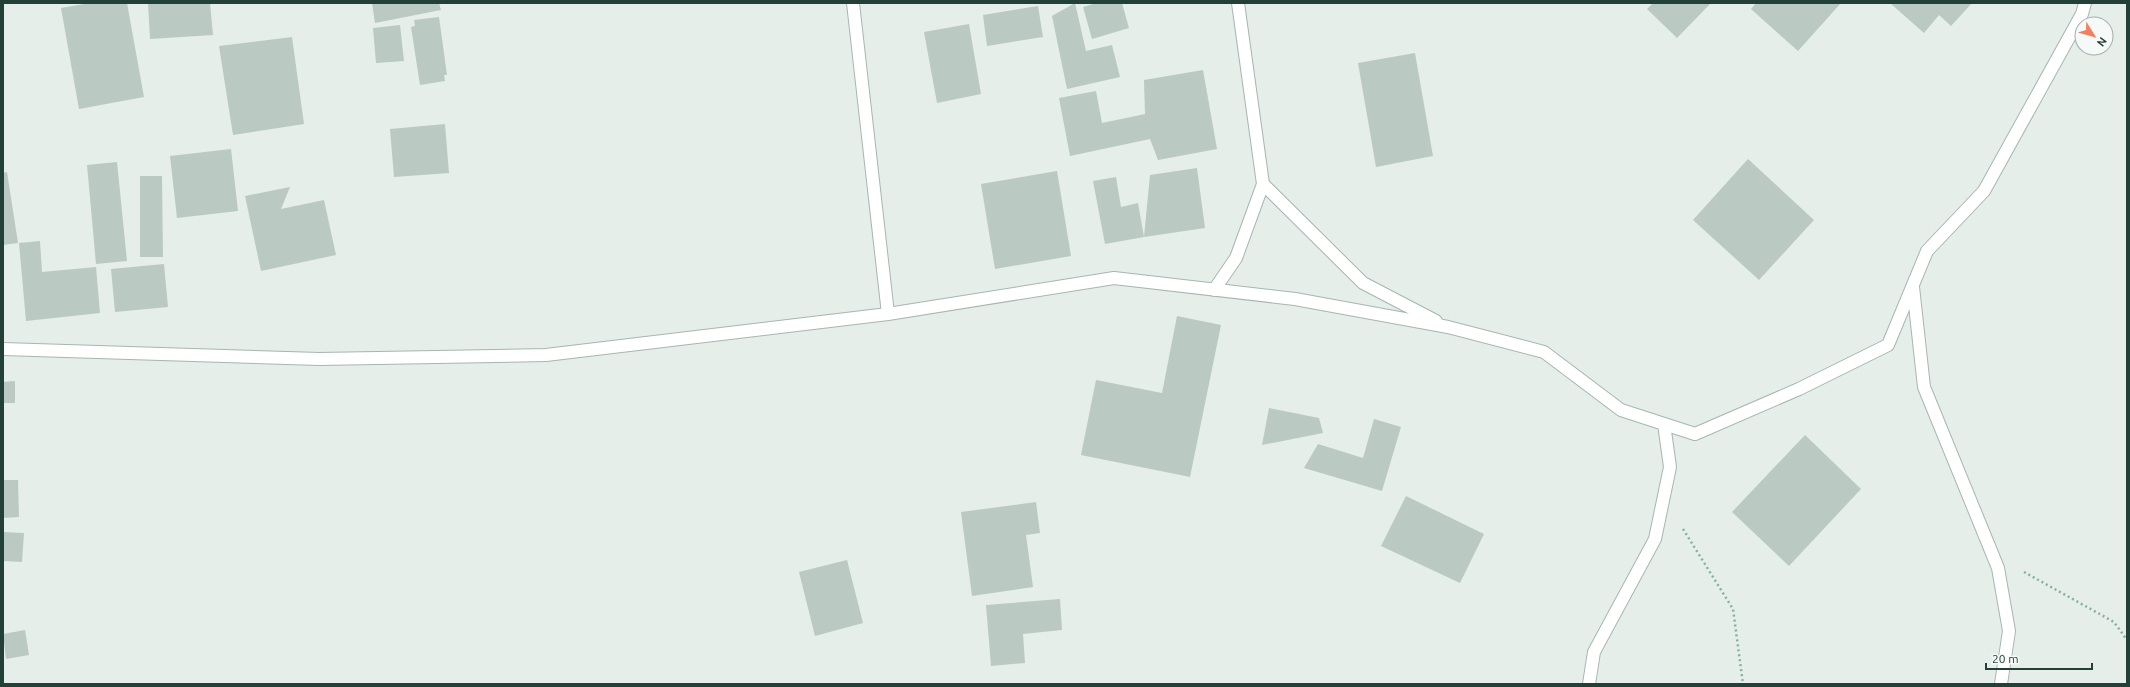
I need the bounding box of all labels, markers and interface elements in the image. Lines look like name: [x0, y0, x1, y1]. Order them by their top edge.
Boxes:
north arrow: [2074, 16, 2114, 56]
text: N: [2095, 35, 2109, 49]
scale bar: [1986, 645, 2092, 671]
text: 20 m: [1992, 652, 2019, 665]

